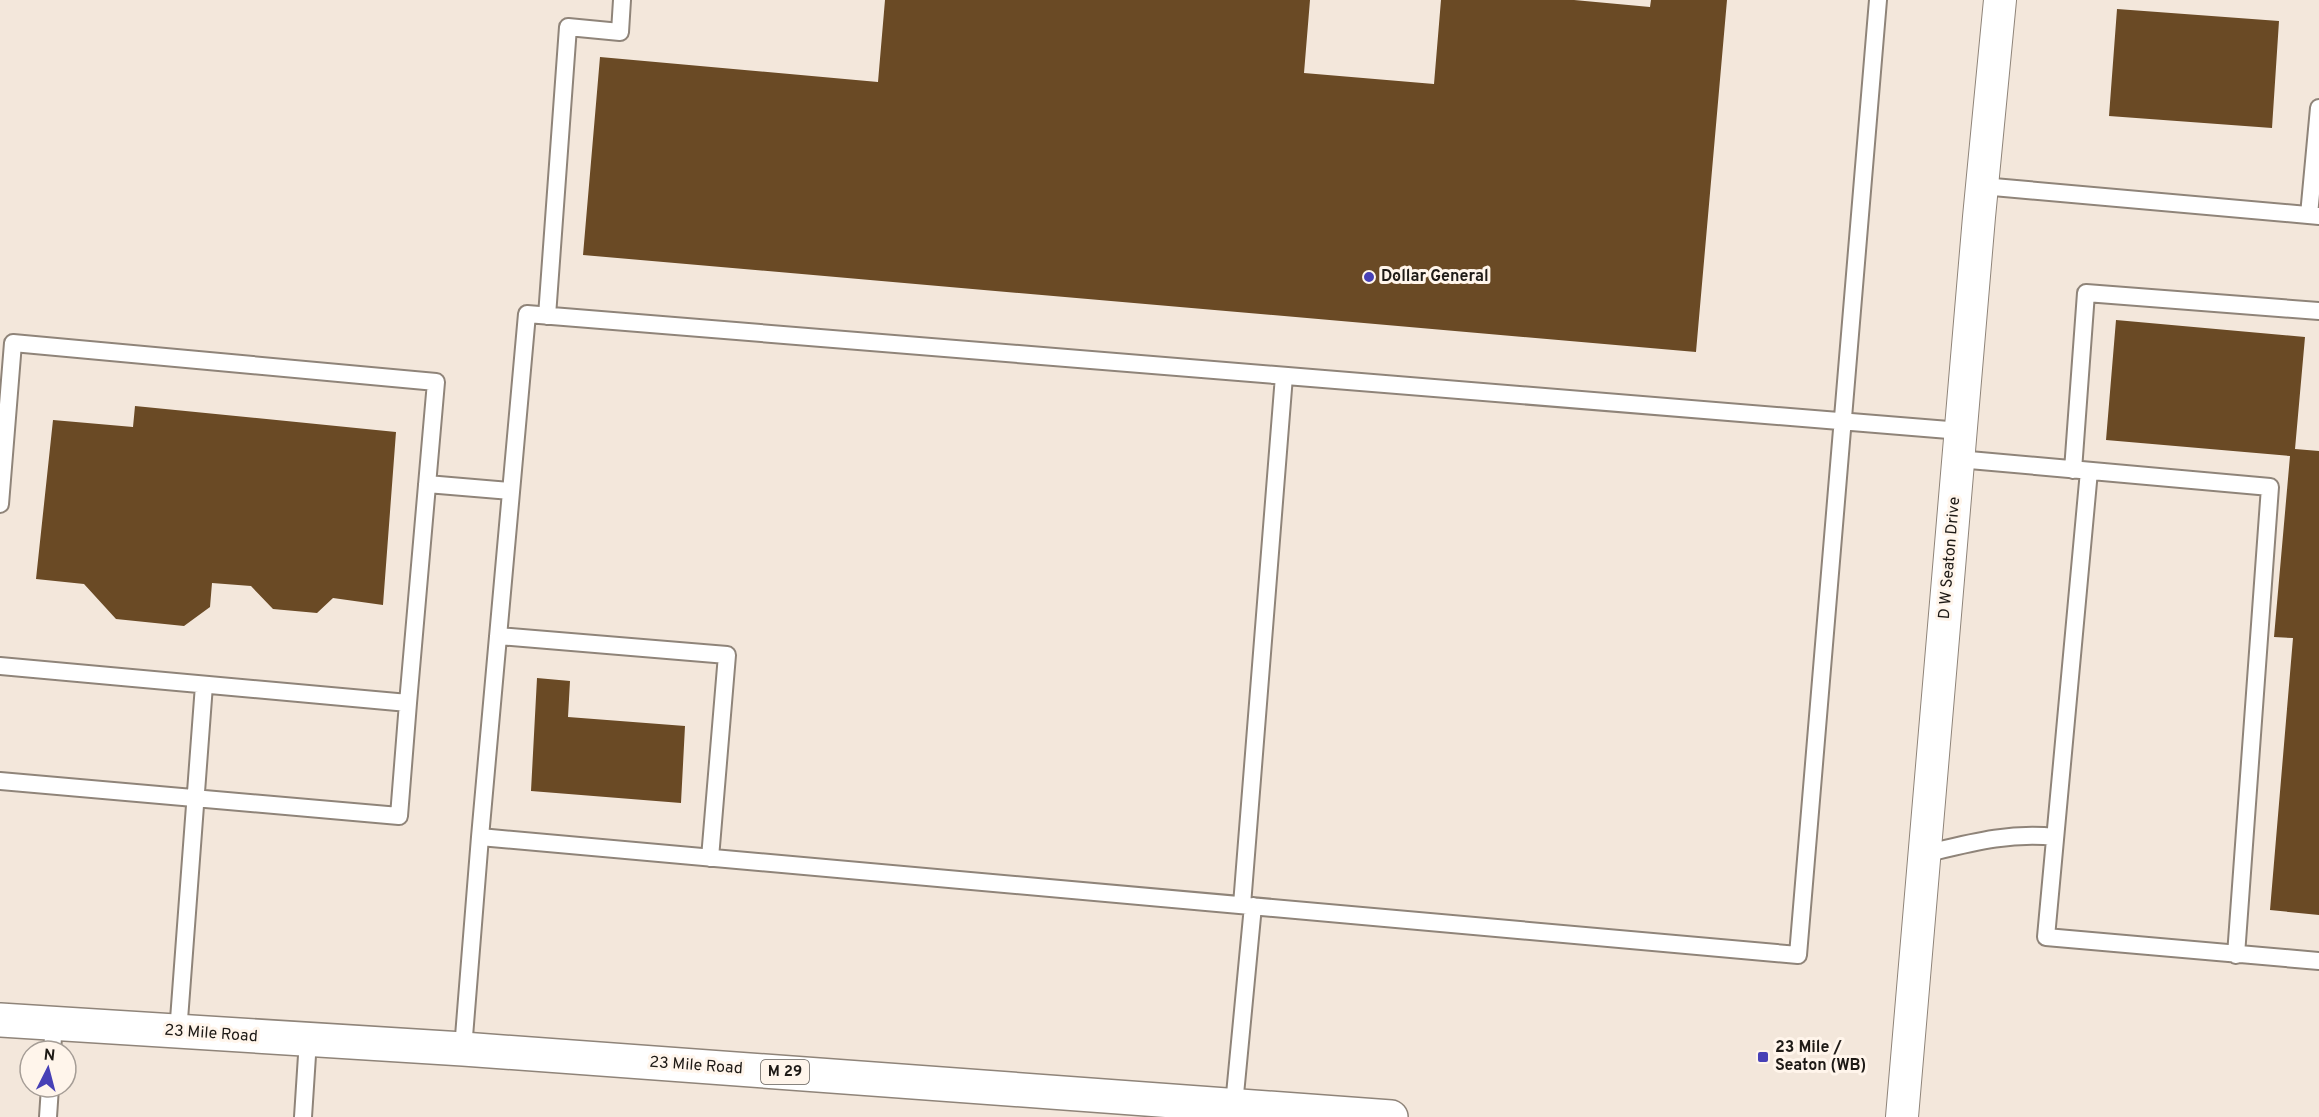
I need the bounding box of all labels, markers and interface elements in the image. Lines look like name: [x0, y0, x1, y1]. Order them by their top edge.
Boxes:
place label: Dollar General: [1381, 267, 1489, 287]
marker: Dollar General: [1362, 270, 1376, 284]
street label: D W Seaton Drive: [1935, 496, 1965, 620]
street label: 23 Mile Road: [164, 1021, 258, 1047]
place label: 23 Mile / Seaton (WB): [1775, 1038, 1866, 1076]
north arrow: [18, 1039, 78, 1099]
text: N: [43, 1046, 56, 1067]
marker: 23 Mile / Seaton (WB): [1756, 1050, 1770, 1064]
street label: 23 Mile Road: [649, 1053, 743, 1079]
road number: M 29: [761, 1060, 809, 1084]

